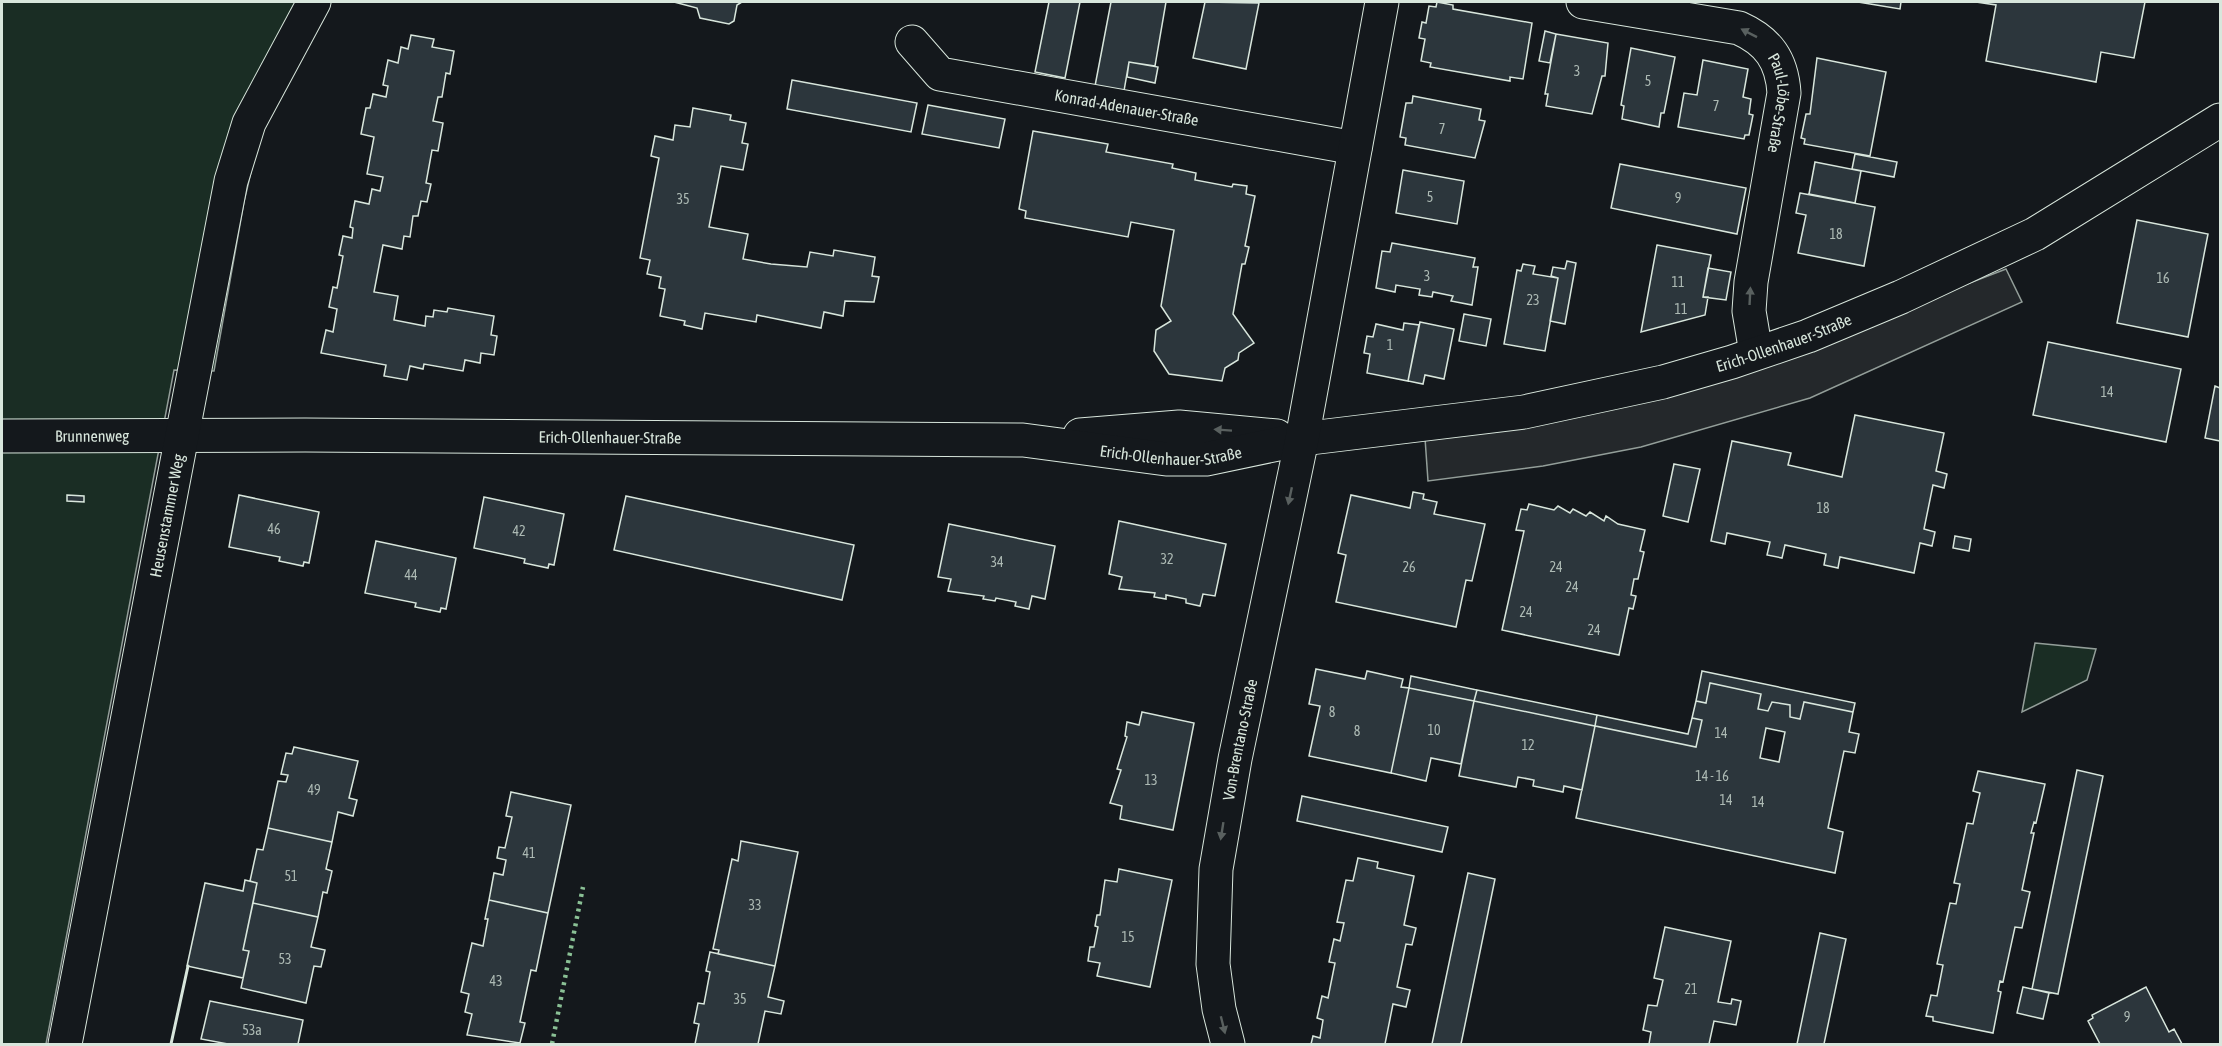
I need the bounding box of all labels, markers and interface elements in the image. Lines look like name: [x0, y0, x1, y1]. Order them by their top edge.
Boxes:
one-way arrow: [1741, 29, 1758, 38]
street label: Paul-Löbe-Straße: [1765, 50, 1794, 154]
house number: 3: [1574, 63, 1580, 79]
house number: 5: [1645, 73, 1651, 89]
street label: Konrad-Adenauer-Straße: [1053, 86, 1200, 129]
house number: 7: [1713, 98, 1719, 114]
house number: 7: [1439, 121, 1445, 137]
house number: 5: [1427, 189, 1433, 205]
house number: 9: [1675, 190, 1681, 206]
house number: 35: [676, 191, 690, 207]
house number: 18: [1829, 226, 1843, 242]
house number: 3: [1424, 268, 1430, 284]
house number: 16: [2156, 270, 2170, 286]
house number: 11: [1671, 274, 1685, 290]
one-way arrow: [1745, 286, 1754, 305]
house number: 23: [1526, 292, 1540, 308]
house number: 11: [1674, 301, 1688, 317]
street label: Erich-Ollenhauer-Straße: [1714, 310, 1854, 375]
house number: 1: [1387, 337, 1393, 353]
house number: 14: [2100, 384, 2114, 400]
one-way arrow: [1214, 425, 1233, 435]
street label: Brunnenweg: [55, 427, 129, 446]
street label: Erich-Ollenhauer-Straße: [539, 428, 681, 447]
street label: Erich-Ollenhauer-Straße: [1099, 441, 1243, 468]
street label: Heusenstammer Weg: [146, 452, 188, 579]
one-way arrow: [1285, 487, 1294, 506]
house number: 18: [1816, 500, 1830, 516]
house number: 46: [267, 521, 281, 537]
house number: 42: [512, 523, 526, 539]
house number: 32: [1160, 551, 1174, 567]
house number: 34: [990, 554, 1004, 570]
house number: 26: [1402, 559, 1416, 575]
house number: 24: [1549, 559, 1563, 575]
house number: 44: [404, 567, 418, 583]
house number: 24: [1565, 579, 1579, 595]
house number: 24: [1519, 604, 1533, 620]
house number: 24: [1587, 622, 1601, 638]
street label: Von-Brentano-Straße: [1219, 677, 1261, 802]
house number: 8: [1329, 704, 1336, 720]
house number: 10: [1427, 722, 1441, 738]
house number: 8: [1354, 723, 1361, 739]
house number: 14: [1714, 725, 1728, 741]
house number: 12: [1521, 737, 1535, 753]
house number: 14 - 16: [1695, 768, 1729, 784]
house number: 13: [1144, 772, 1158, 788]
house number: 49: [307, 782, 321, 798]
house number: 14: [1719, 792, 1733, 808]
house number: 14: [1751, 794, 1765, 810]
one-way arrow: [1218, 822, 1227, 841]
house number: 41: [522, 845, 536, 861]
house number: 51: [284, 868, 298, 884]
house number: 33: [748, 897, 762, 913]
house number: 15: [1121, 929, 1135, 945]
house number: 53: [278, 951, 292, 967]
house number: 43: [489, 973, 503, 989]
house number: 21: [1684, 981, 1698, 997]
house number: 35: [733, 991, 747, 1007]
house number: 9: [2124, 1009, 2130, 1025]
one-way arrow: [1219, 1016, 1229, 1034]
house number: 53a: [242, 1022, 262, 1038]

